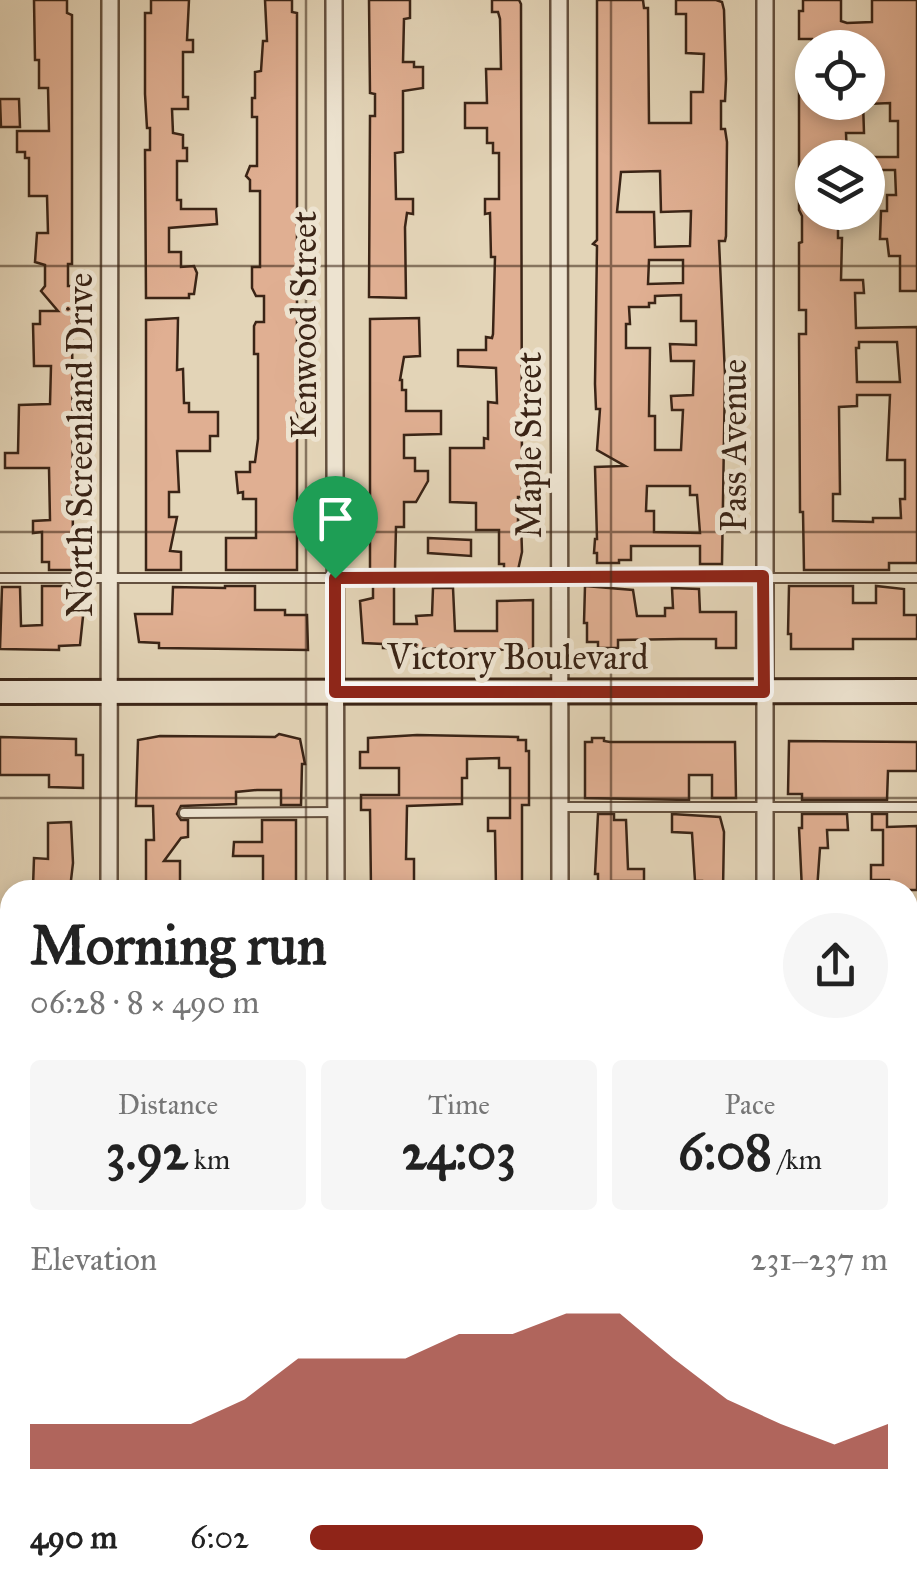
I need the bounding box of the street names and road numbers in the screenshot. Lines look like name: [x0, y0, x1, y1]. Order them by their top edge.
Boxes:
street label: Kenwood Street: [283, 211, 326, 439]
street label: North Screenland Drive: [59, 273, 102, 617]
street label: Maple Street: [508, 352, 551, 538]
street label: Pass Avenue: [713, 359, 756, 531]
street label: Victory Boulevard: [386, 636, 649, 679]

